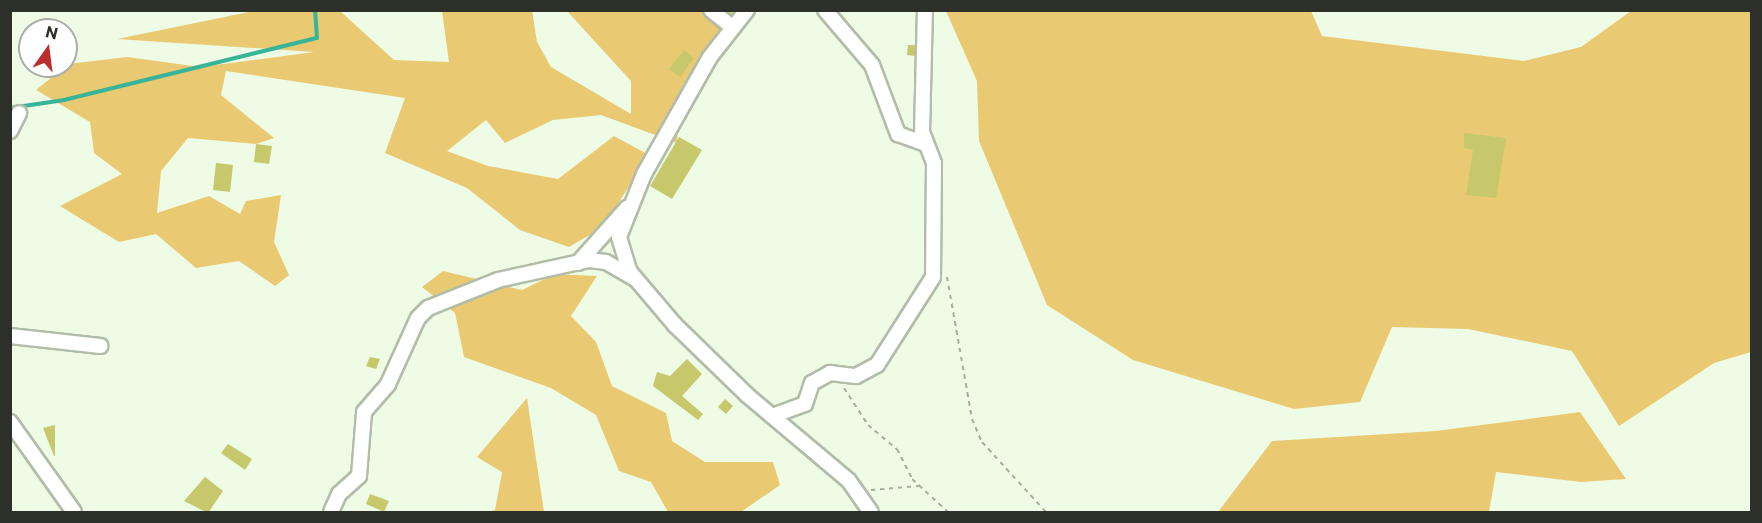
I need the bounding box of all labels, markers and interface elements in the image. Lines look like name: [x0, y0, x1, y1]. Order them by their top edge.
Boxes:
north arrow: [18, 18, 78, 78]
text: N: [44, 21, 60, 43]

